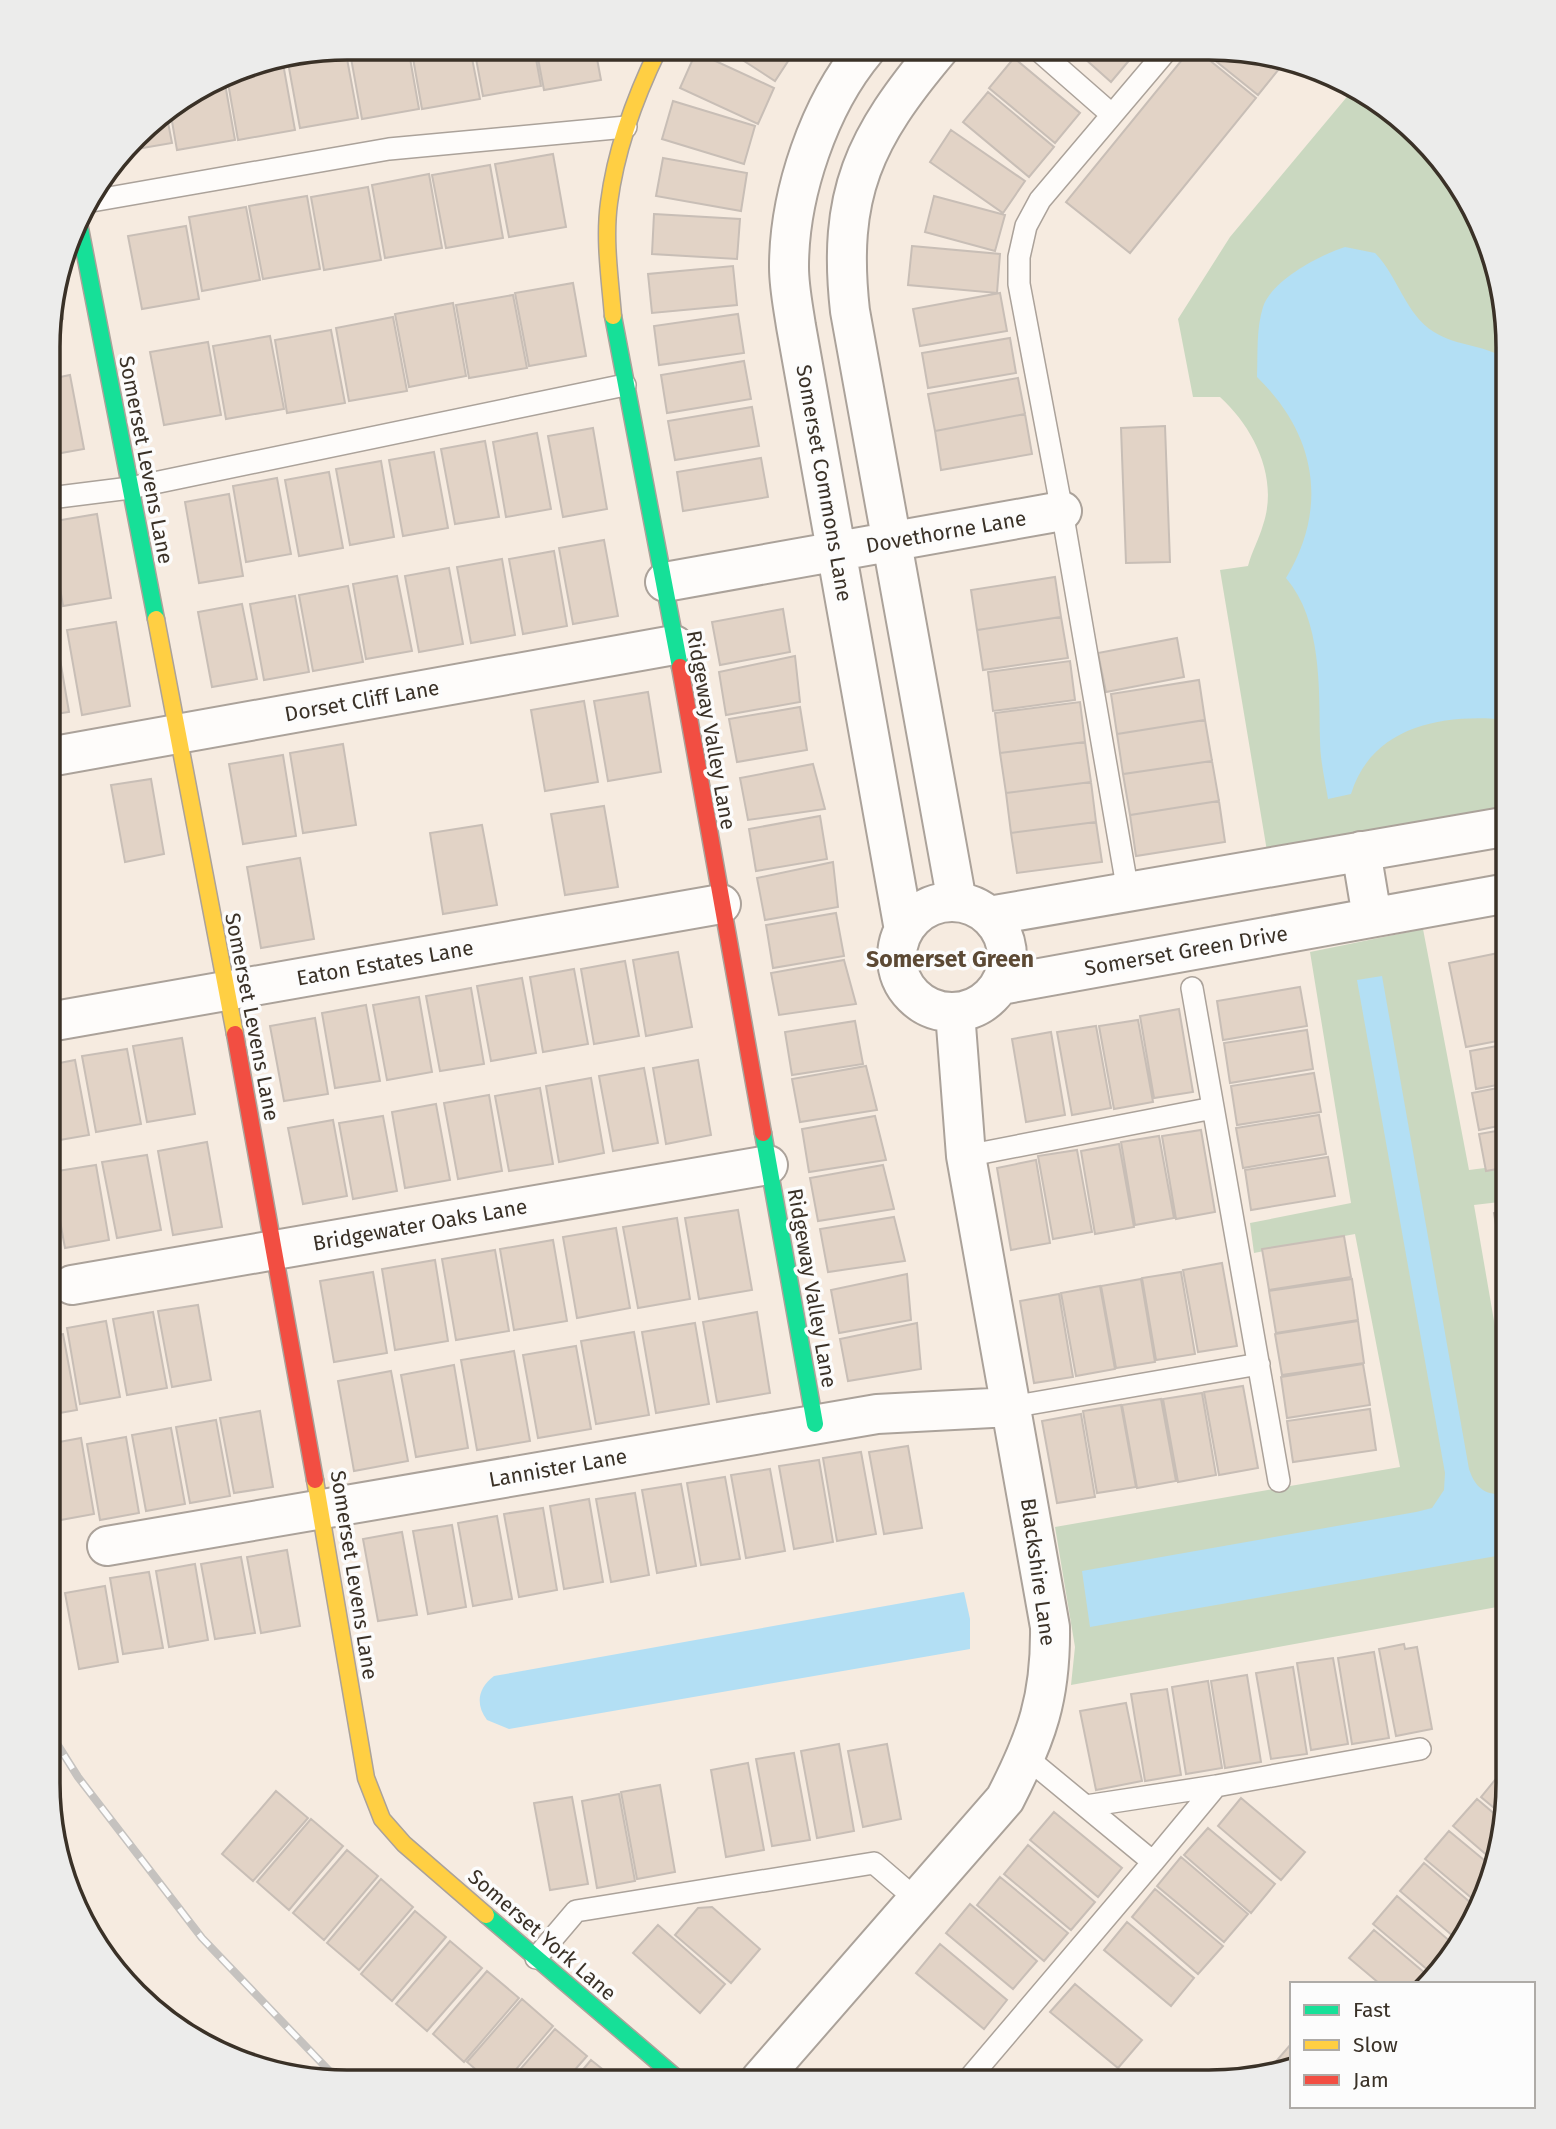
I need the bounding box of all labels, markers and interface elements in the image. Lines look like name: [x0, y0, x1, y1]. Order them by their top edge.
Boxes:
street label: Somerset Levens Lane: [113, 354, 179, 566]
street label: Somerset Commons Lane: [790, 362, 858, 604]
street label: Dovethorne Lane: [864, 505, 1028, 559]
street label: Ridgeway Valley Lane: [681, 628, 741, 832]
street label: Dorset Cliff Lane: [283, 675, 441, 727]
street label: Somerset Levens Lane: [219, 911, 285, 1123]
street label: Somerset Green Drive: [1082, 920, 1290, 982]
street label: Eaton Estates Lane: [295, 935, 475, 991]
district label: Somerset Green: [866, 945, 1034, 973]
street label: Ridgeway Valley Lane: [782, 1186, 842, 1390]
street label: Bridgewater Oaks Lane: [311, 1193, 529, 1257]
street label: Lannister Lane: [487, 1443, 629, 1493]
street label: Somerset Levens Lane: [325, 1469, 383, 1681]
street label: Blackshire Lane: [1015, 1496, 1061, 1648]
street label: Somerset York Lane: [463, 1864, 621, 2006]
legend: [1290, 1982, 1535, 2108]
text: Fast: [1353, 1997, 1391, 2023]
text: Slow: [1353, 2032, 1398, 2058]
text: Jam: [1353, 2067, 1389, 2093]

